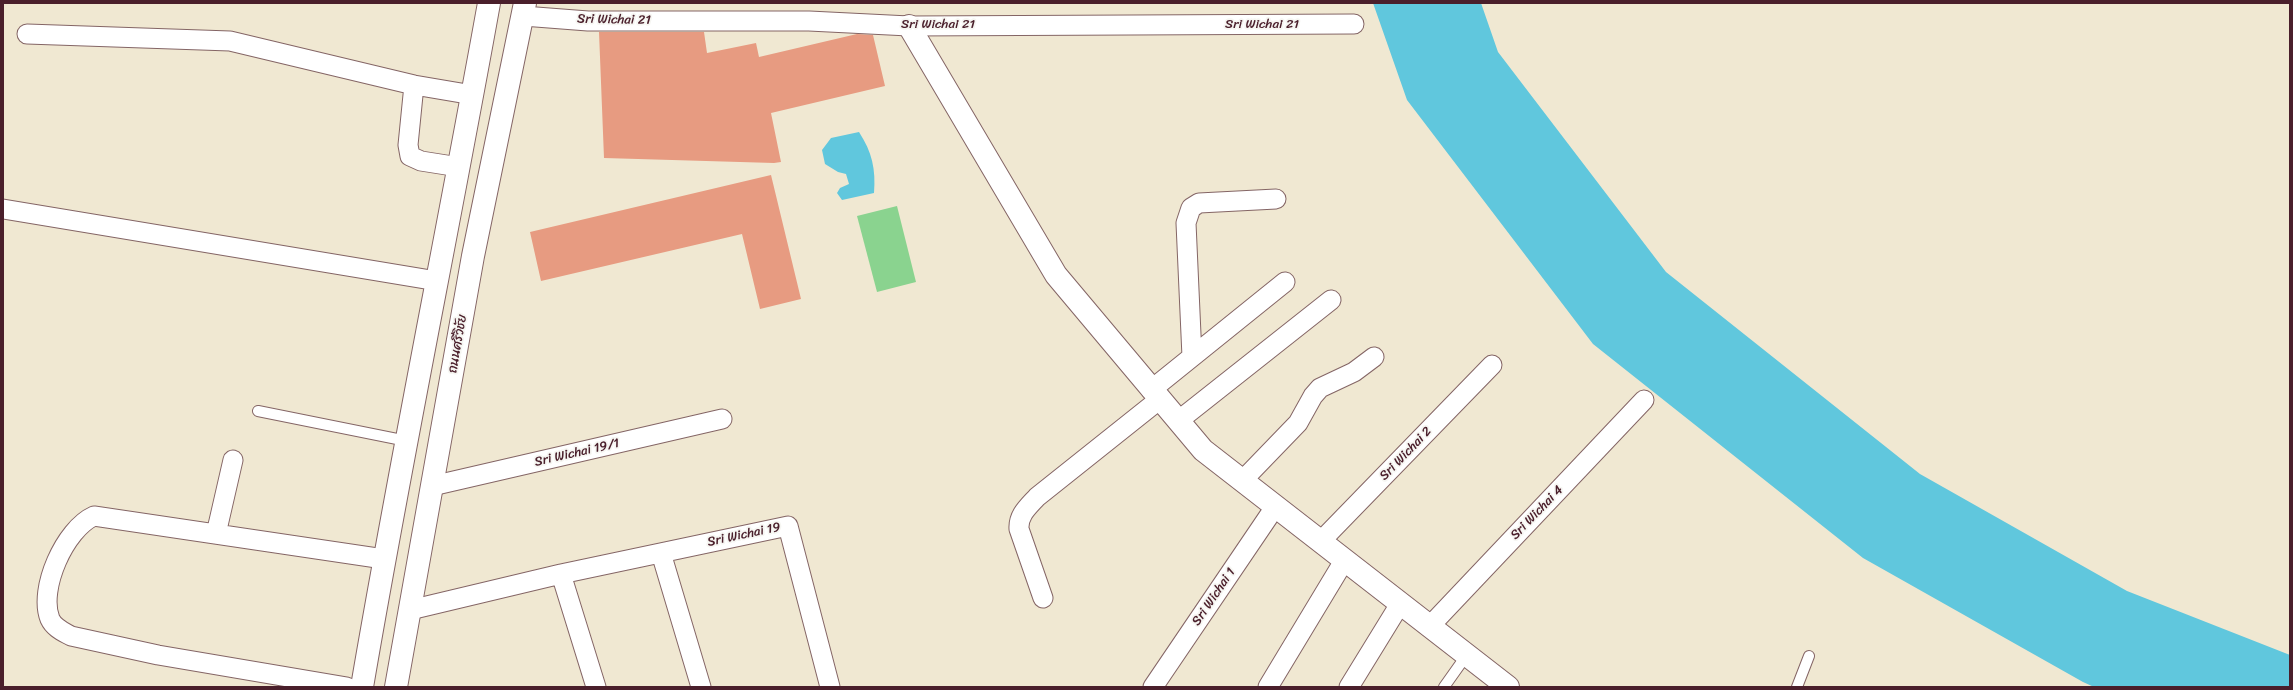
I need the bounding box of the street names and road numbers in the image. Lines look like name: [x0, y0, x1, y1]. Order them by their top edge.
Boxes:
street label: Sri Wichai 21: [577, 12, 651, 28]
street label: Sri Wichai 21: [901, 17, 975, 33]
street label: Sri Wichai 21: [1225, 17, 1299, 33]
street label: ถนนศรีวิชัย: [445, 313, 471, 375]
street label: Sri Wichai 2: [1377, 424, 1435, 484]
street label: Sri Wichai 19/1: [533, 436, 621, 470]
street label: Sri Wichai 4: [1507, 483, 1567, 543]
street label: Sri Wichai 19: [706, 520, 782, 550]
street label: Sri Wichai 1: [1189, 565, 1239, 629]

